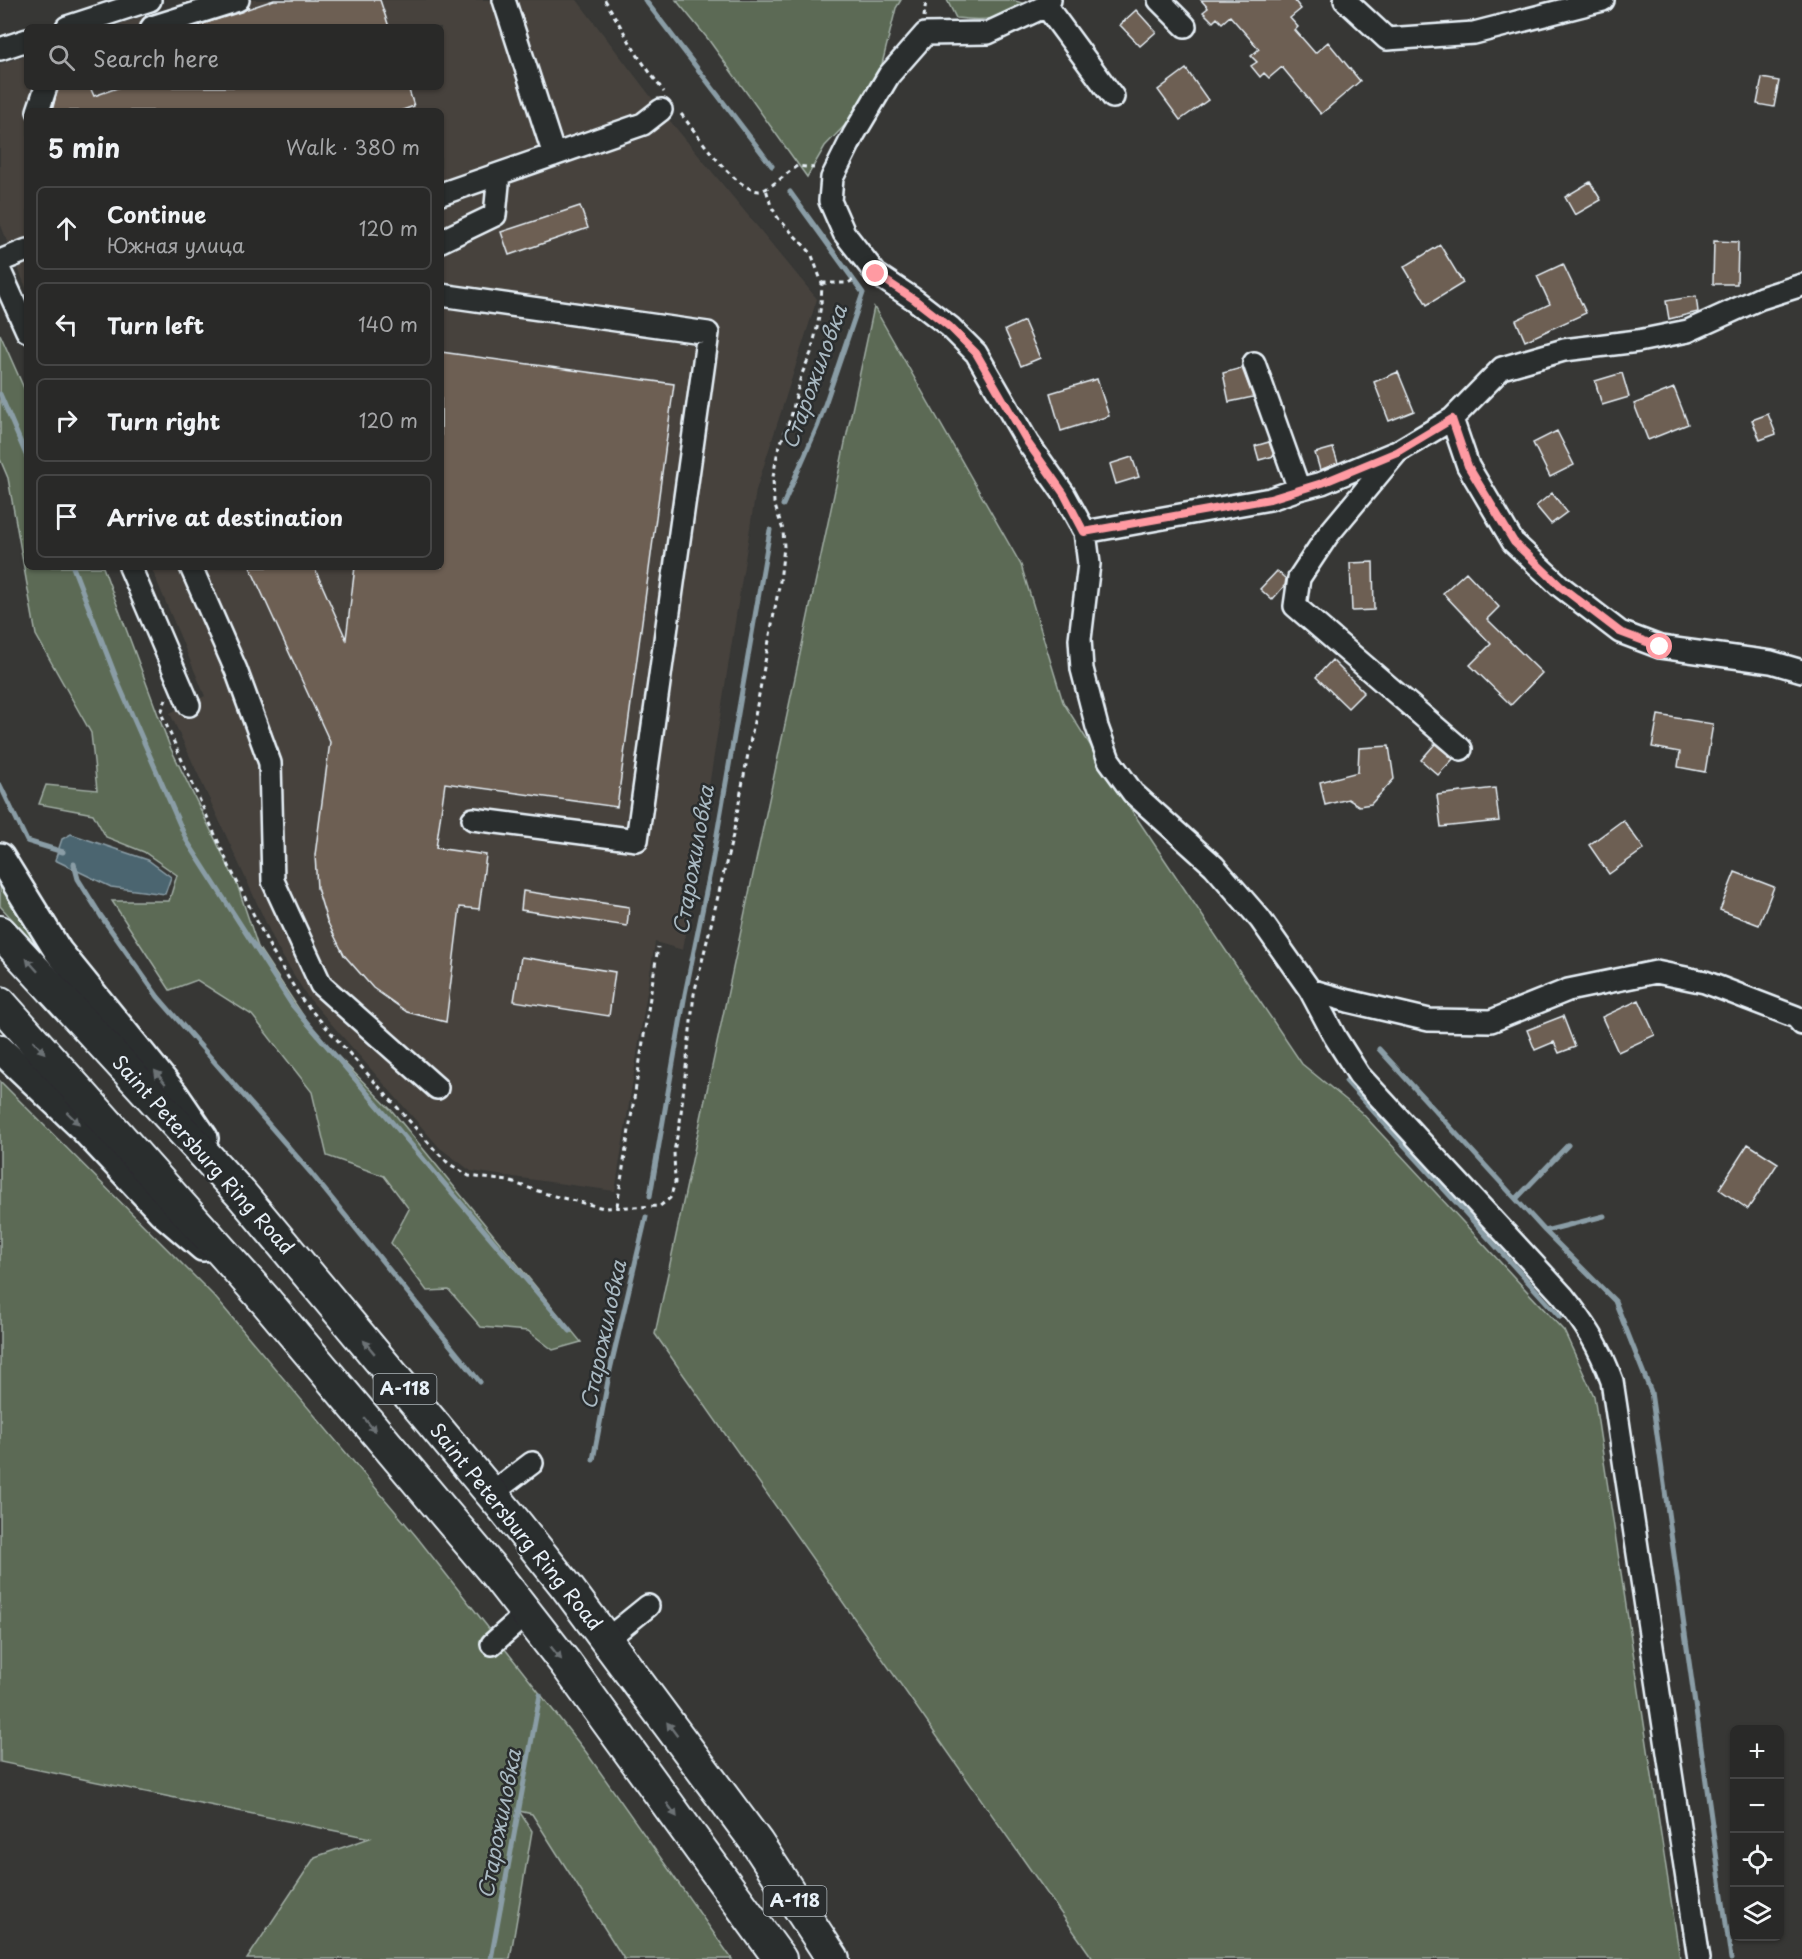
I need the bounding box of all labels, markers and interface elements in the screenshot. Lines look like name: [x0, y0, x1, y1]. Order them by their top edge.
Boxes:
search box: [24, 24, 444, 90]
icon: search: [45, 41, 78, 74]
text: Search here: [93, 41, 219, 74]
text: 5 min: [48, 128, 120, 167]
text: Walk · 380 m: [286, 132, 420, 162]
text: Continue: [107, 197, 206, 230]
icon: ahead: [50, 212, 83, 245]
text: 120 m: [359, 213, 418, 243]
text: Южная улица: [107, 230, 245, 260]
route end: [862, 260, 888, 286]
water label: Старожиловка: [772, 299, 854, 453]
icon: left: [50, 308, 83, 341]
text: Turn left: [107, 308, 204, 341]
text: 140 m: [358, 309, 418, 339]
icon: right: [50, 404, 83, 437]
text: Turn right: [107, 404, 220, 437]
text: 120 m: [359, 405, 418, 435]
icon: arrive: [50, 500, 83, 533]
text: Arrive at destination: [107, 500, 343, 533]
route start: [1646, 633, 1672, 659]
water label: Старожиловка: [663, 782, 721, 937]
one-way arrow: [26, 958, 39, 973]
one-way arrow: [32, 1039, 45, 1054]
street label: Saint Petersburg Ring Road: [106, 1048, 302, 1261]
one-way arrow: [154, 1069, 167, 1085]
one-way arrow: [65, 1111, 80, 1125]
water label: Старожиловка: [571, 1256, 634, 1412]
one-way arrow: [363, 1339, 375, 1354]
road number: А-118: [374, 1374, 436, 1404]
street label: Saint Petersburg Ring Road: [423, 1416, 610, 1637]
one-way arrow: [363, 1417, 376, 1432]
one-way arrow: [550, 1645, 563, 1661]
one-way arrow: [666, 1721, 678, 1736]
map controls: [1730, 1725, 1784, 1941]
button: +: [1730, 1725, 1784, 1779]
water label: Старожиловка: [468, 1745, 528, 1901]
button: −: [1730, 1779, 1784, 1833]
one-way arrow: [665, 1802, 677, 1817]
button: locate: [1730, 1833, 1784, 1887]
road number: А-118: [764, 1886, 826, 1916]
button: layers: [1730, 1887, 1784, 1941]

